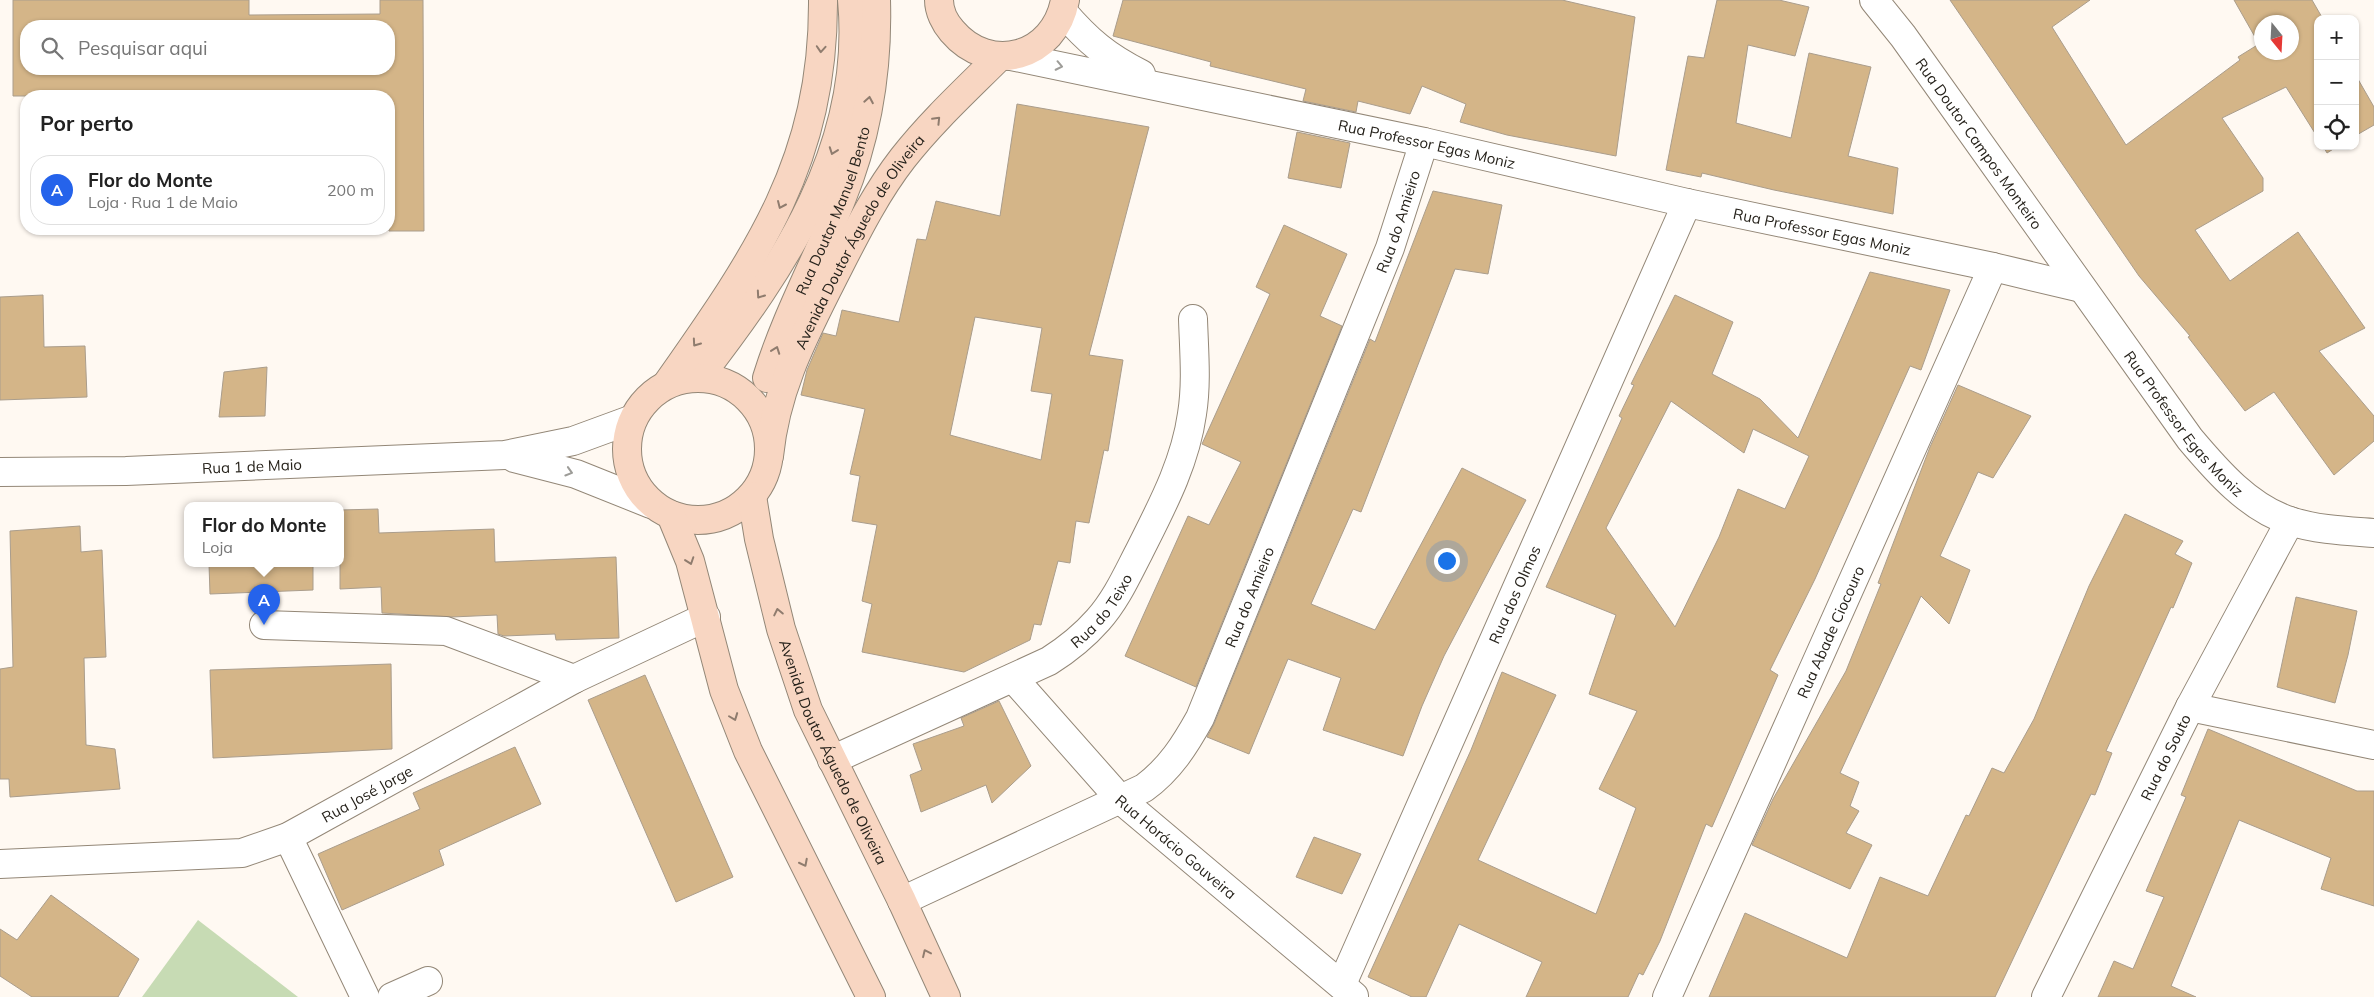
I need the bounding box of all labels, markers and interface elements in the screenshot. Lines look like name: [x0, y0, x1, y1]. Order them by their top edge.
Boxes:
north arrow: [2254, 15, 2299, 60]
map controls: [2314, 15, 2359, 150]
button: +: [2314, 15, 2359, 60]
search box: [20, 20, 395, 75]
icon: search: [38, 34, 66, 62]
text: Pesquisar aqui: [78, 36, 208, 60]
one-way arrow: [816, 45, 827, 53]
street label: Rua Doutor Campos Monteiro: [1912, 54, 2047, 233]
one-way arrow: [1054, 60, 1063, 71]
button: −: [2314, 60, 2359, 105]
one-way arrow: [863, 95, 873, 104]
button: locate: [2314, 105, 2359, 150]
text: Por perto: [40, 110, 134, 136]
street label: Rua Professor Egas Moniz: [1336, 115, 1518, 172]
one-way arrow: [932, 116, 941, 125]
street label: Rua Doutor Manuel Bento: [791, 125, 873, 298]
street label: Avenida Doutor Águedo de Oliveira: [790, 130, 928, 352]
one-way arrow: [829, 146, 839, 155]
text: Flor do Monte: [88, 168, 213, 192]
street label: Rua do Amieiro: [1371, 168, 1424, 276]
text: A: [51, 180, 63, 200]
text: 200 m: [327, 180, 374, 200]
text: Loja · Rua 1 de Maio: [88, 192, 238, 212]
one-way arrow: [776, 200, 787, 209]
street label: Rua Professor Egas Moniz: [1732, 203, 1913, 259]
one-way arrow: [757, 290, 766, 299]
one-way arrow: [693, 338, 702, 347]
one-way arrow: [770, 346, 780, 355]
street label: Rua Professor Egas Moniz: [2120, 347, 2248, 500]
street label: Rua 1 de Maio: [201, 454, 302, 477]
one-way arrow: [564, 467, 573, 477]
popup: [184, 502, 344, 567]
text: Flor do Monte: [202, 513, 326, 537]
text: Loja: [202, 537, 233, 557]
street label: Rua dos Olmos: [1484, 542, 1544, 646]
street label: Rua do Amieiro: [1220, 544, 1278, 650]
your location: [1434, 548, 1460, 574]
one-way arrow: [684, 556, 694, 564]
street label: Rua Abade Ciocouro: [1792, 563, 1868, 701]
street label: Rua do Teixo: [1066, 570, 1136, 652]
pin: A: [248, 584, 280, 625]
one-way arrow: [773, 607, 783, 616]
street label: Avenida Doutor Águedo de Oliveira: [776, 637, 892, 867]
street label: Rua do Souto: [2136, 711, 2195, 803]
one-way arrow: [728, 712, 738, 720]
street label: Rua José Jorge: [318, 761, 416, 826]
street label: Rua Horácio Gouveira: [1112, 790, 1241, 903]
one-way arrow: [798, 858, 808, 867]
one-way arrow: [921, 949, 932, 958]

